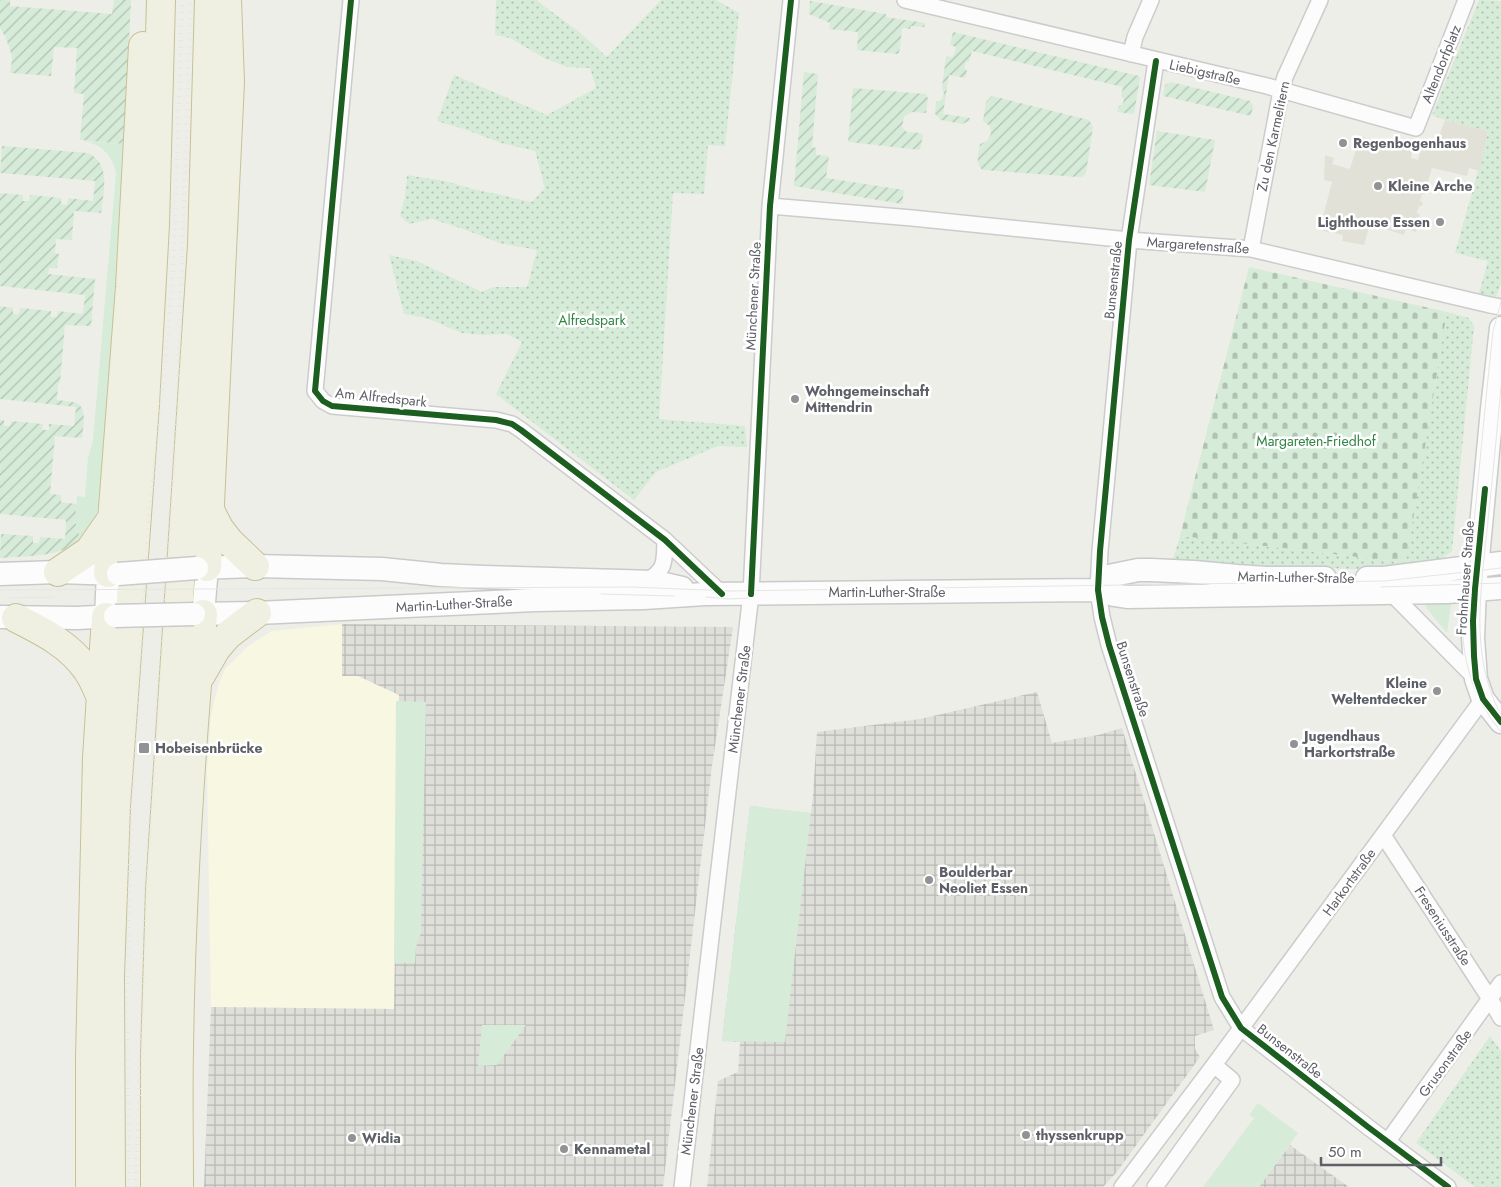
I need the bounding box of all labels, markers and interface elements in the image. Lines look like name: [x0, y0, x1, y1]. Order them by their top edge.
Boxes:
street label: Altendorfplatz: [1416, 21, 1466, 106]
street label: Liebigstraße: [1167, 54, 1243, 90]
street label: Zu den Karmelitern: [1252, 79, 1294, 193]
place label: Regenbogenhaus: [1353, 133, 1467, 153]
marker: Regenbogenhaus: [1337, 137, 1349, 149]
place label: Kleine Arche: [1388, 176, 1472, 196]
marker: Kleine Arche: [1372, 180, 1384, 192]
place label: Lighthouse Essen: [1318, 212, 1430, 232]
marker: Lighthouse Essen: [1434, 216, 1446, 228]
street label: Margaretenstraße: [1146, 231, 1250, 259]
street label: Bunsenstraße: [1099, 240, 1127, 320]
street label: Münchener Straße: [740, 241, 766, 351]
park label: Alfredspark: [558, 310, 627, 330]
place label: Wohngemeinschaft Mittendrin: [805, 381, 930, 417]
street label: Am Alfredspark: [334, 382, 429, 412]
marker: Wohngemeinschaft Mittendrin: [789, 393, 801, 405]
park label: Margareten-Friedhof: [1256, 431, 1377, 451]
street label: Frohnhauser Straße: [1451, 520, 1479, 636]
street label: Martin-Luther-Straße: [1237, 566, 1355, 588]
street label: Martin-Luther-Straße: [829, 582, 945, 602]
street label: Martin-Luther-Straße: [395, 591, 513, 617]
street label: Bunsenstraße: [1111, 639, 1155, 719]
street label: Münchener Straße: [722, 644, 756, 754]
place label: Kleine Weltentdecker: [1331, 673, 1427, 709]
marker: Kleine Weltentdecker: [1431, 685, 1443, 697]
place label: Jugendhaus Harkortstraße: [1301, 726, 1395, 762]
place label: Hobeisenbrücke: [155, 738, 263, 758]
marker: Jugendhaus Harkortstraße: [1288, 738, 1300, 750]
marker: Hobeisenbrücke: [137, 741, 151, 755]
street label: Harkortstraße: [1318, 844, 1380, 920]
place label: Boulderbar Neoliet Essen: [939, 862, 1028, 898]
marker: Boulderbar Neoliet Essen: [923, 874, 935, 886]
street label: Freseniusstraße: [1410, 882, 1476, 970]
street label: Bunsenstraße: [1253, 1019, 1327, 1083]
street label: Grusonstraße: [1414, 1025, 1476, 1101]
street label: Münchener Straße: [675, 1046, 709, 1156]
place label: thyssenkrupp: [1036, 1125, 1124, 1145]
place label: Widia: [362, 1128, 401, 1148]
marker: thyssenkrupp: [1020, 1129, 1032, 1141]
marker: Widia: [346, 1132, 358, 1144]
scale bar: [1321, 1134, 1441, 1166]
place label: Kennametal: [574, 1139, 650, 1159]
text: 50 m: [1328, 1141, 1362, 1163]
marker: Kennametal: [558, 1143, 570, 1155]

